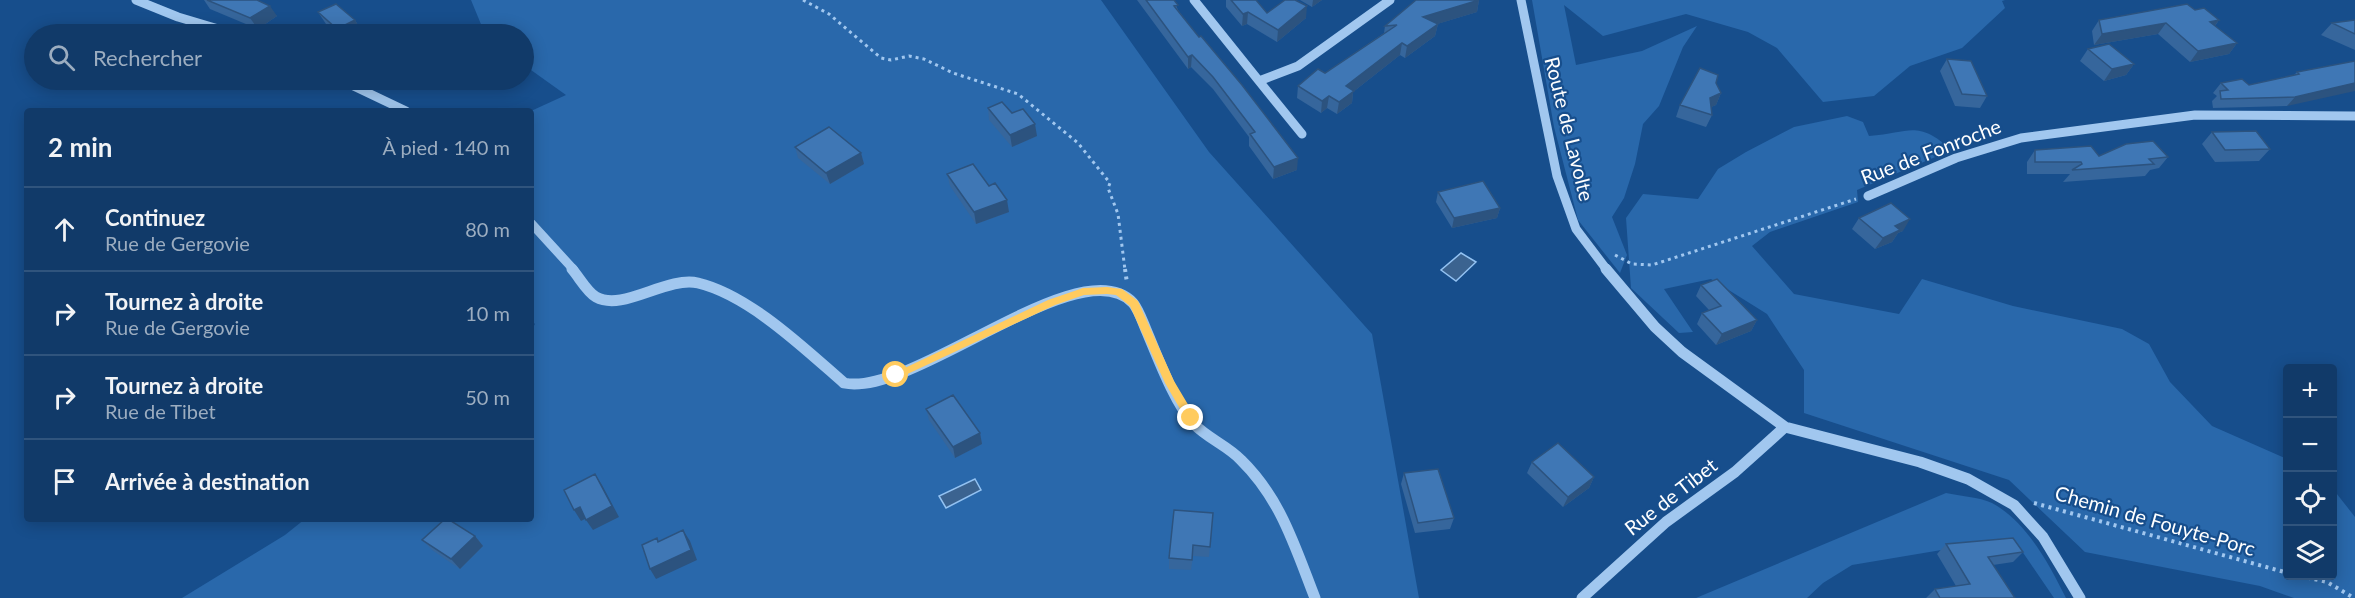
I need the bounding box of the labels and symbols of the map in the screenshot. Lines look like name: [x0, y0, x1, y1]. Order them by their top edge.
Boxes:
street label: Route de Lavolte: [1540, 54, 1599, 203]
street label: Rue de Fonroche: [1857, 113, 2004, 189]
route start: [882, 361, 908, 387]
route end: [1177, 404, 1203, 430]
street label: Rue de Tibet: [1619, 453, 1721, 540]
street label: Chemin de Fouyte-Porc: [2052, 480, 2259, 560]

